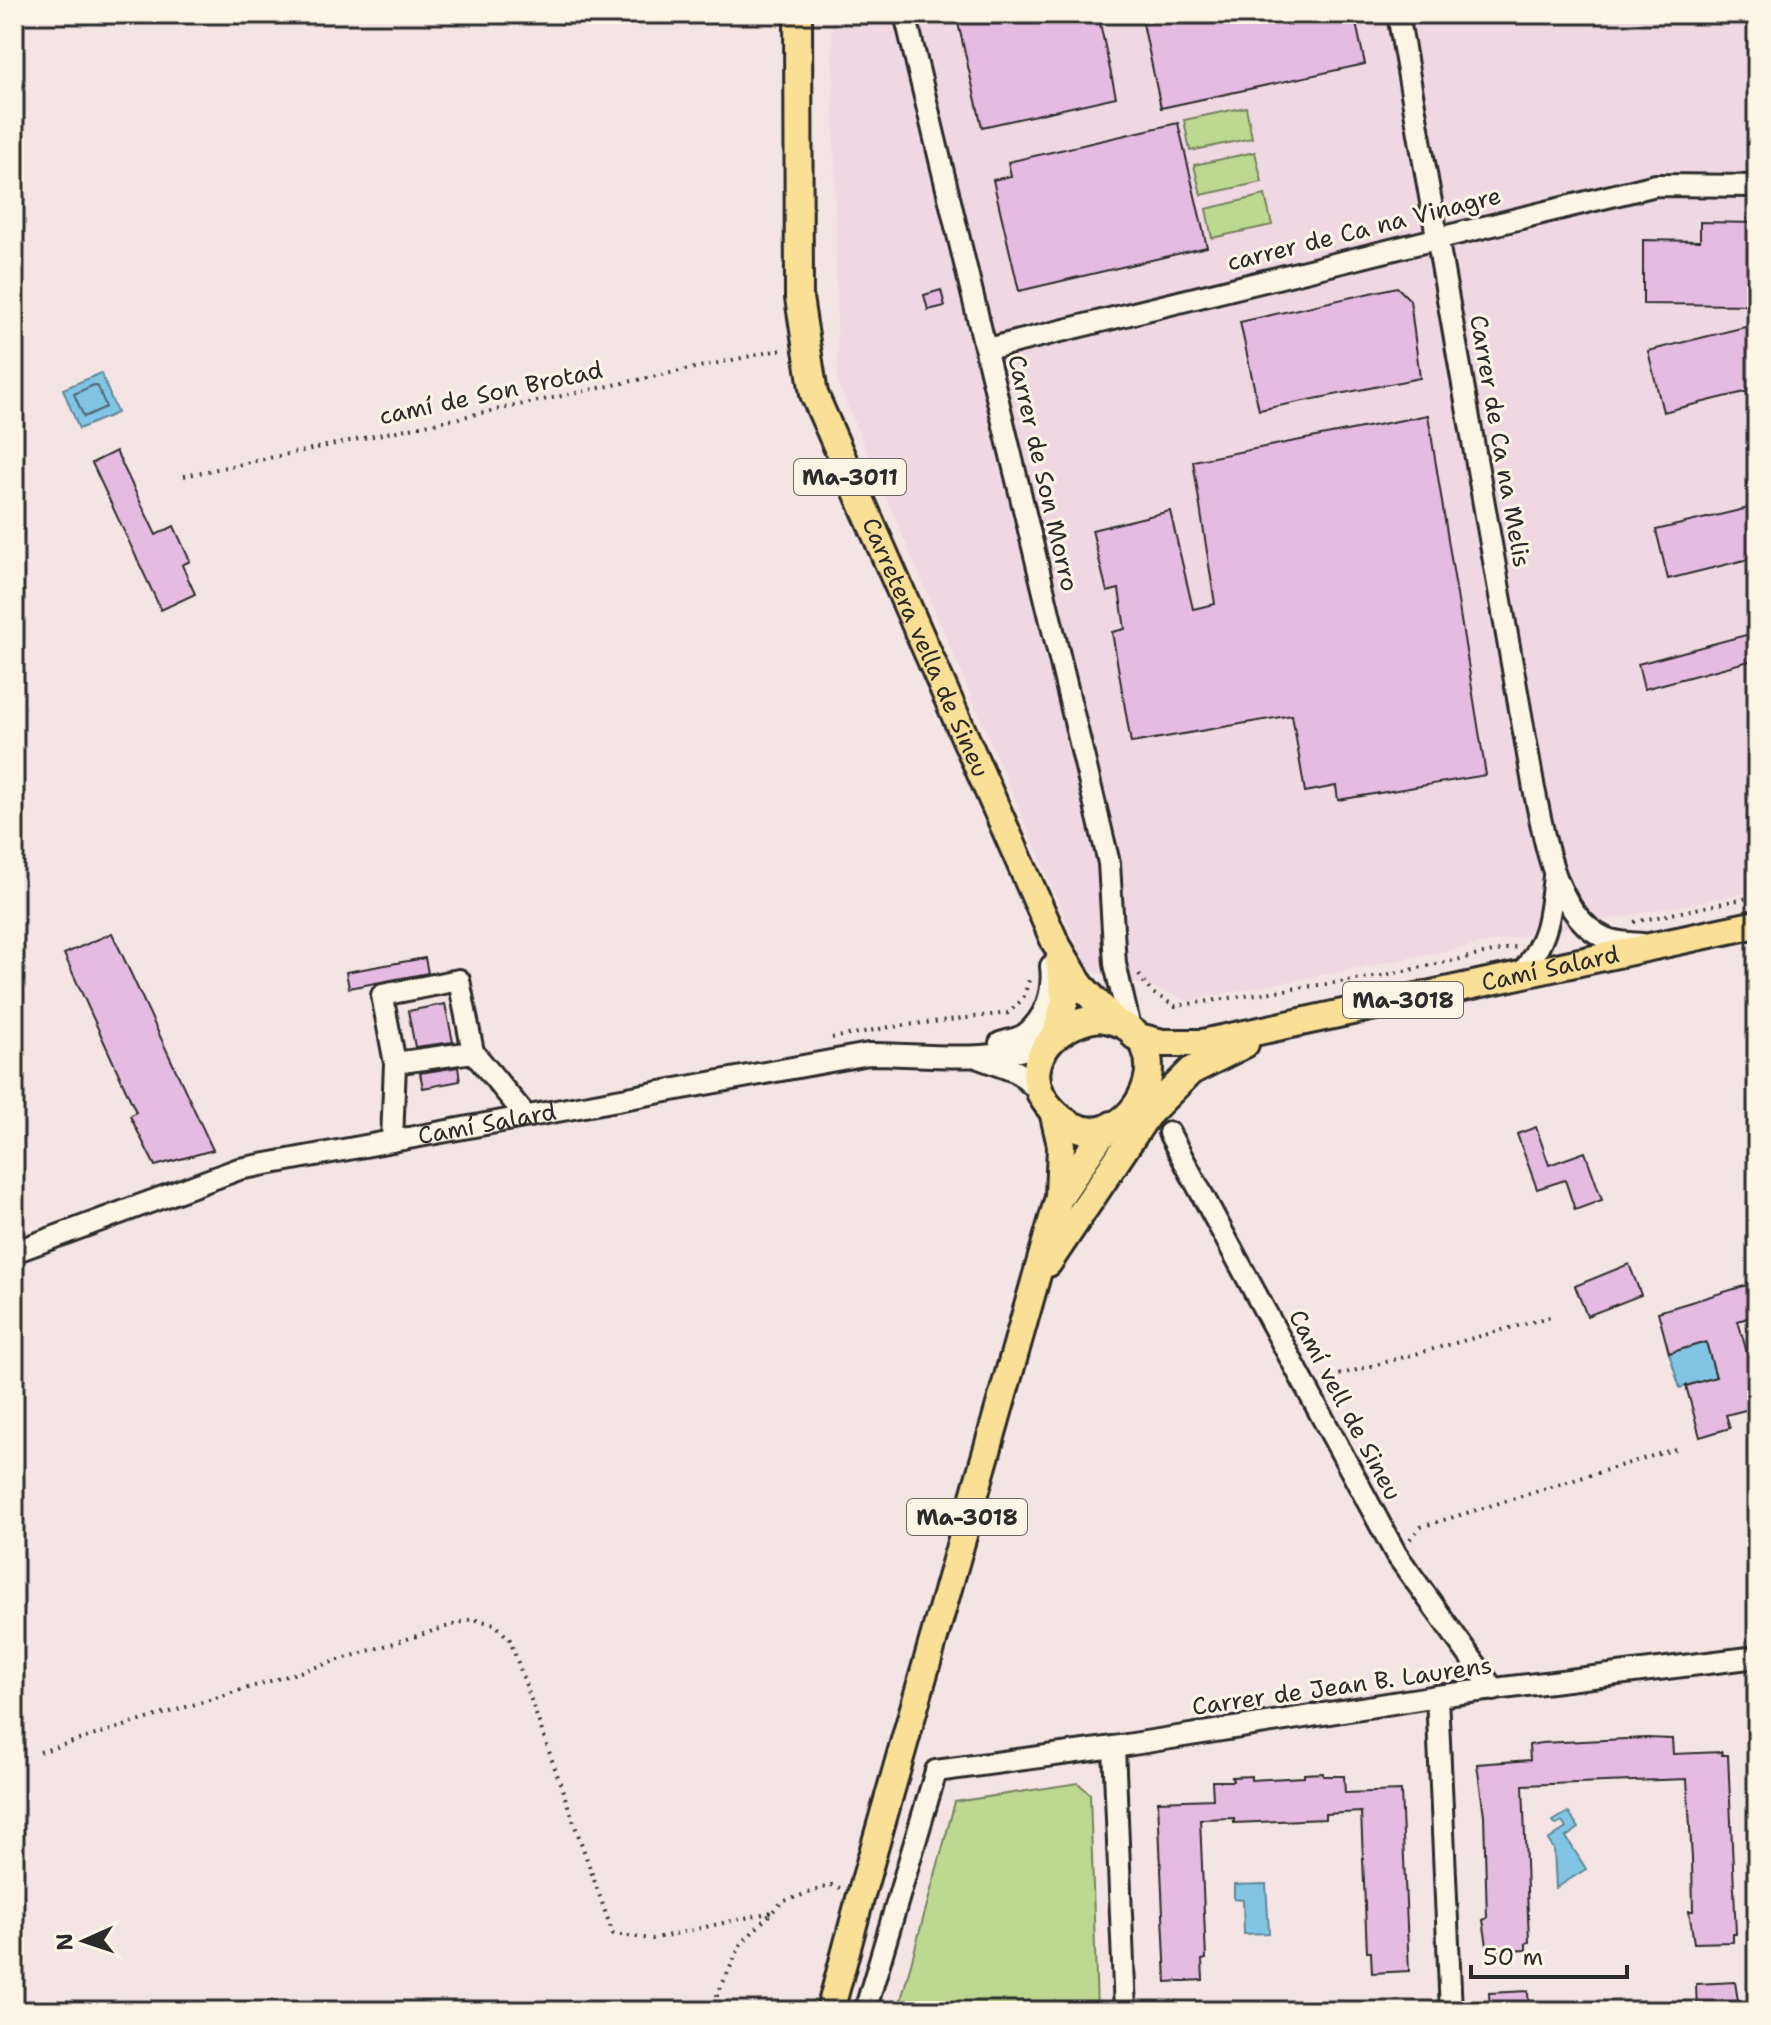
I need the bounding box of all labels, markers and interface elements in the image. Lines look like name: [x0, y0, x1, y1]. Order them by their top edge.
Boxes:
street label: carrer de Ca na Vinagre: [1224, 179, 1504, 279]
street label: Carrer de Ca na Melis: [1462, 312, 1538, 570]
street label: Carrer de Son Morro: [1000, 352, 1086, 594]
street label: camí de Son Brotad: [376, 354, 606, 432]
road number: Ma-3011: [794, 459, 906, 495]
street label: Carretera vella de Sineu: [854, 513, 997, 782]
street label: Camí Salard: [1478, 938, 1622, 999]
road number: Ma-3018: [1343, 982, 1463, 1018]
street label: Camí Salard: [415, 1095, 559, 1152]
street label: Camí vell de Sineu: [1281, 1304, 1409, 1506]
road number: Ma-3018: [907, 1499, 1027, 1535]
street label: Carrer de Jean B. Laurens: [1190, 1649, 1494, 1723]
north arrow: [44, 1901, 124, 1981]
scale bar: [1471, 1929, 1627, 1979]
text: N: [50, 1933, 79, 1951]
text: 50 m: [1483, 1941, 1543, 1973]

